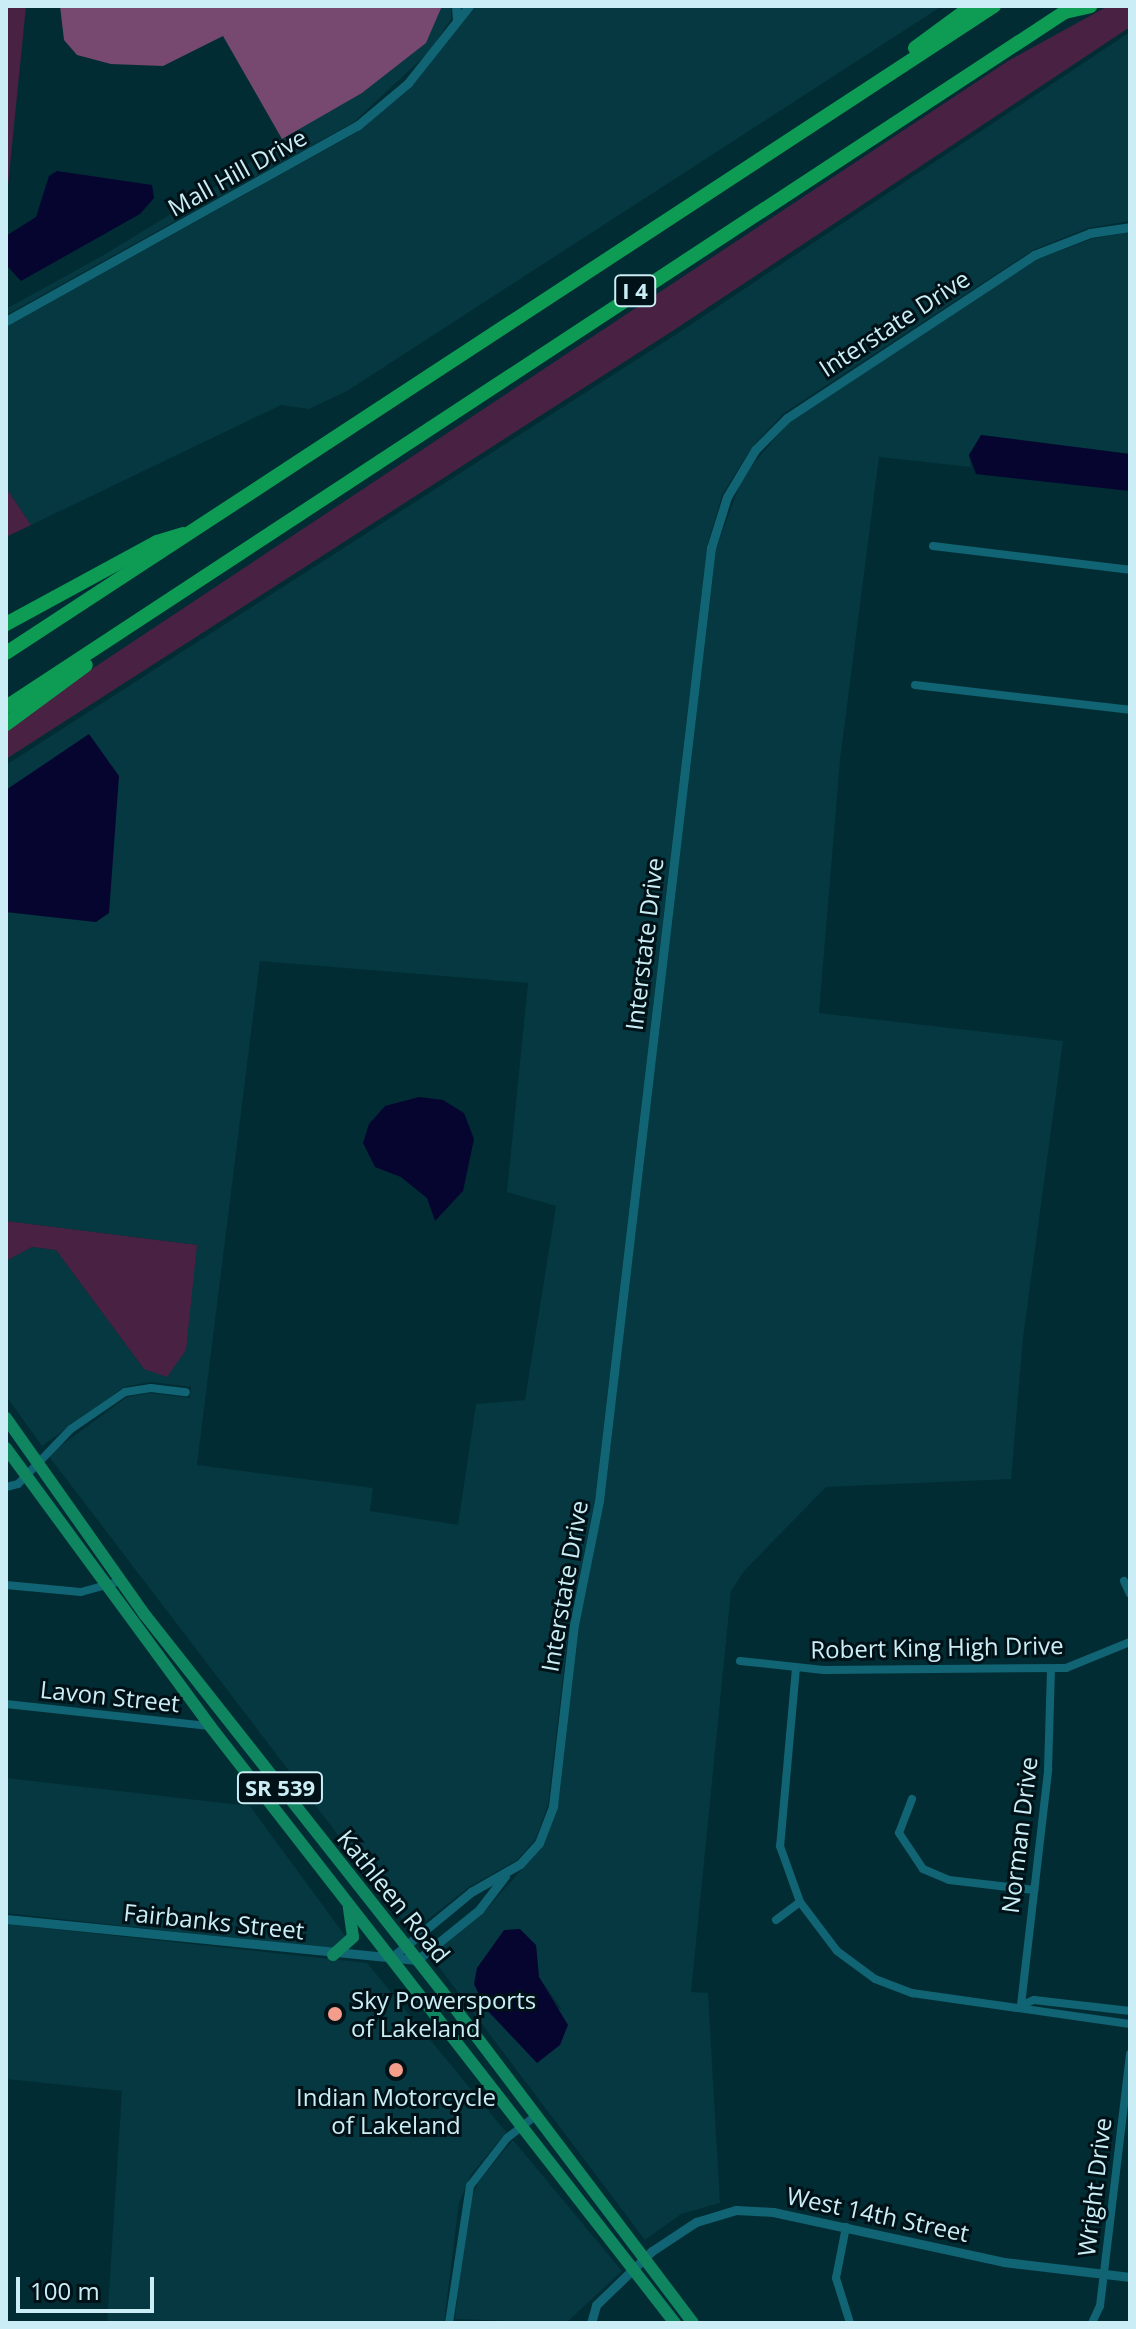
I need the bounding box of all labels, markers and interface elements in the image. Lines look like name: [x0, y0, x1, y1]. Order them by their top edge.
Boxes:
street label: Mall Hill Drive: [163, 122, 311, 222]
street label: Interstate Drive: [813, 264, 975, 382]
road number: I 4: [613, 273, 657, 309]
street label: Interstate Drive: [619, 856, 669, 1032]
street label: Interstate Drive: [535, 1498, 593, 1674]
street label: Robert King High Drive: [810, 1630, 1064, 1664]
street label: Lavon Street: [39, 1674, 181, 1718]
street label: Norman Drive: [995, 1755, 1043, 1915]
road number: SR 539: [236, 1770, 324, 1806]
street label: Kathleen Road: [332, 1824, 456, 1968]
street label: Fairbanks Street: [122, 1897, 306, 1945]
place label: Sky Powersports of Lakeland: [351, 1986, 536, 2042]
marker: Sky Powersports of Lakeland: [326, 2005, 344, 2023]
marker: Indian Motorcycle of Lakeland: [387, 2061, 405, 2079]
place label: Indian Motorcycle of Lakeland: [296, 2083, 496, 2139]
street label: Wright Drive: [1071, 2116, 1117, 2258]
street label: West 14th Street: [784, 2181, 972, 2247]
scale bar: [20, 2261, 158, 2311]
text: 100 m: [30, 2274, 100, 2307]

